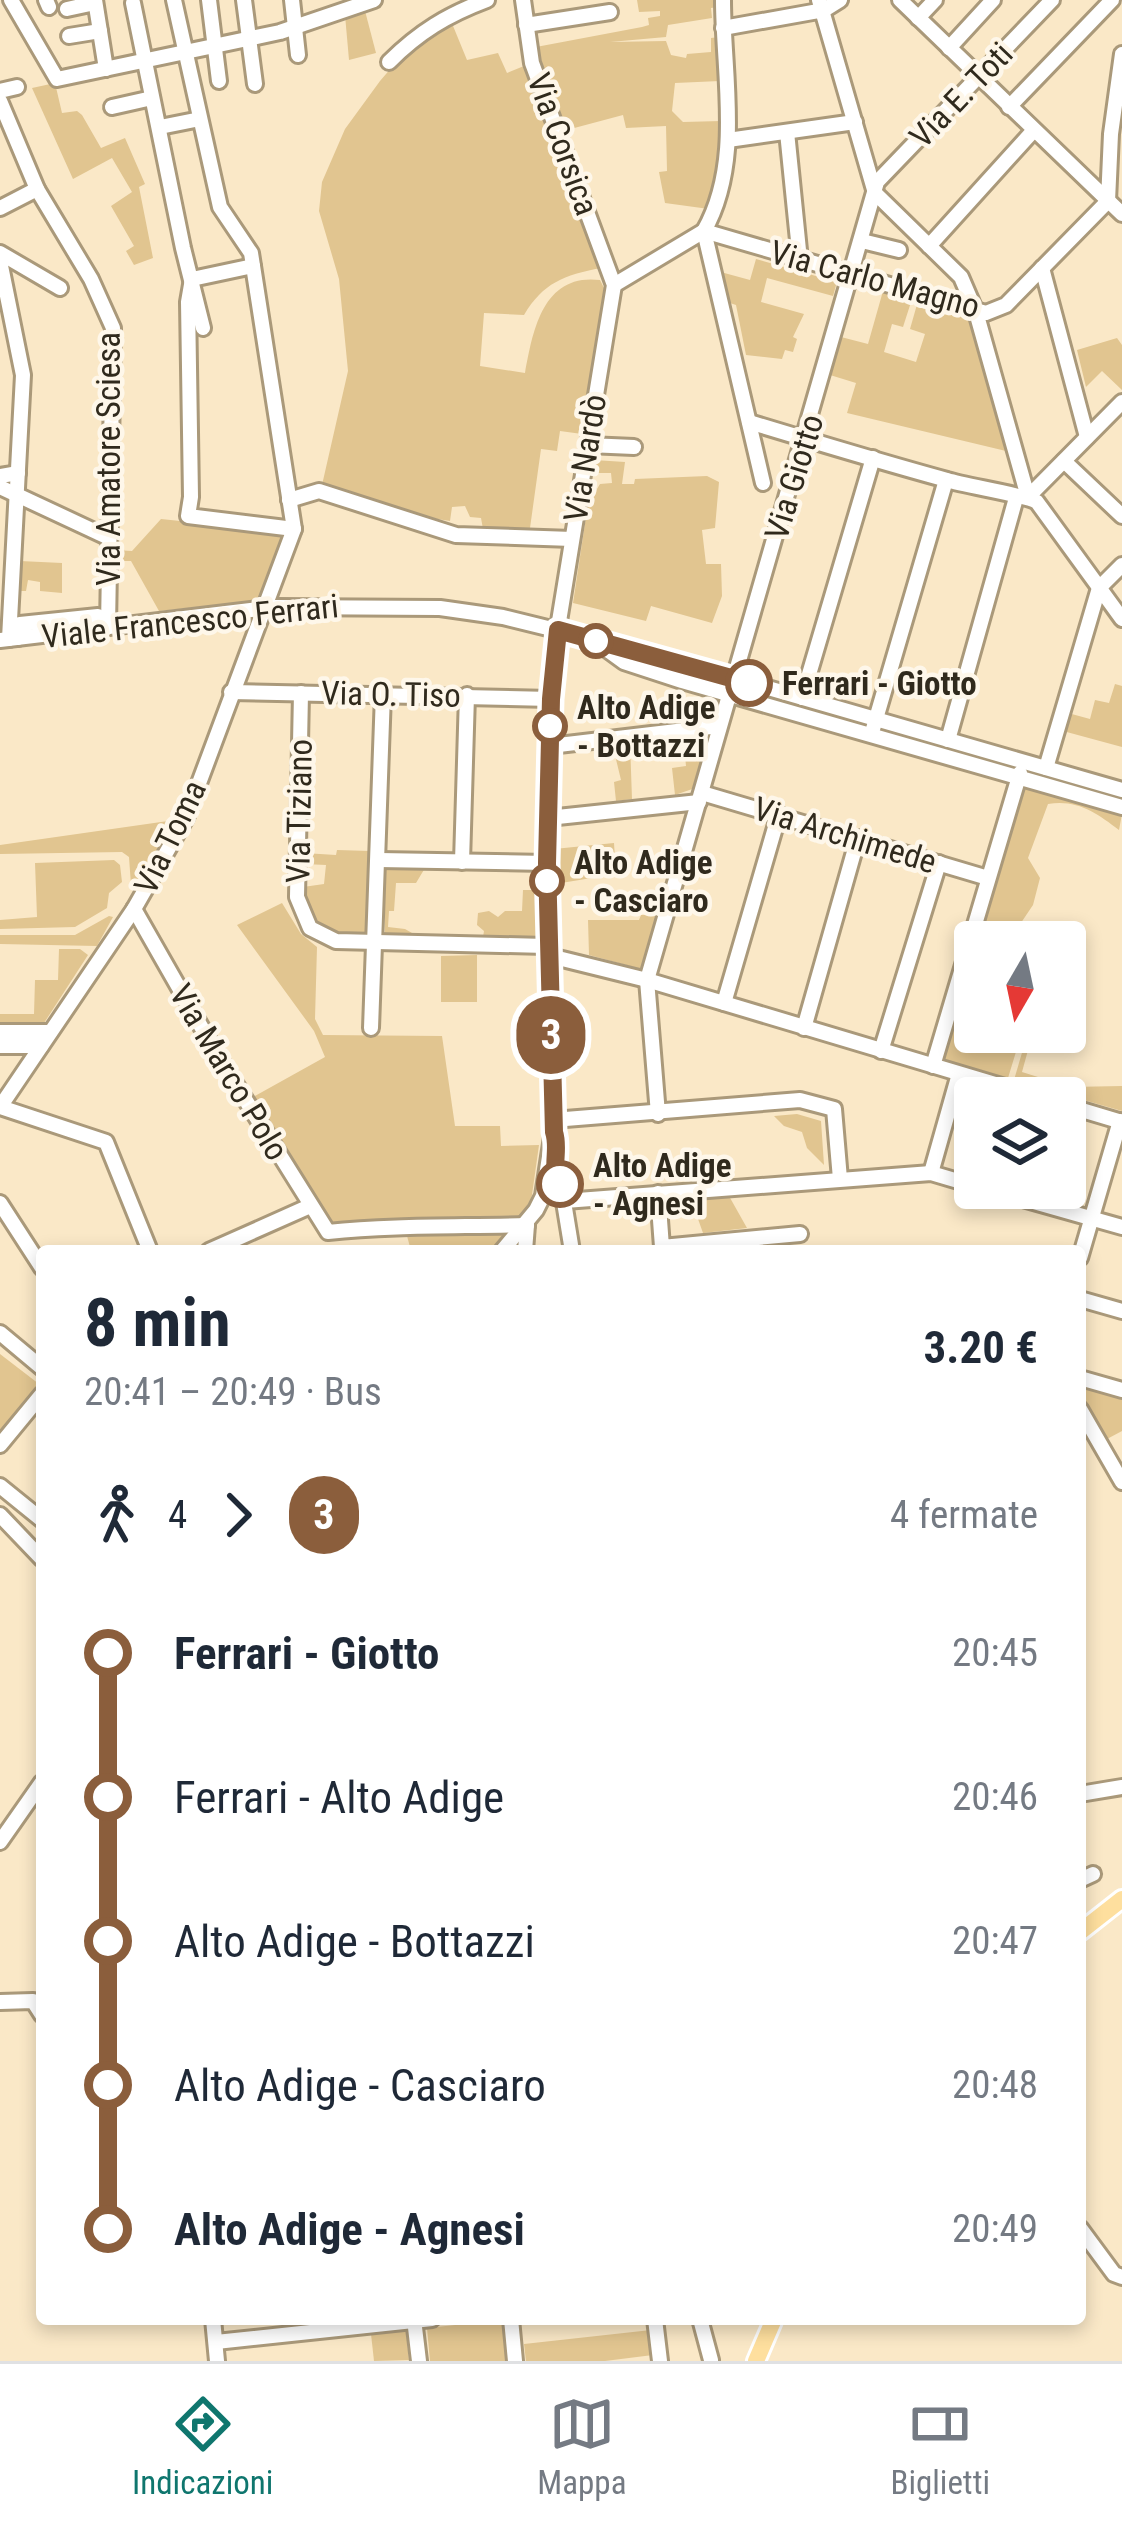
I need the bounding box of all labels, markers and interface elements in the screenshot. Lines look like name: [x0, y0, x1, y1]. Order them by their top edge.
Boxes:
street label: Via E. Toti: [901, 34, 1021, 156]
street label: Via Corsica: [519, 68, 607, 220]
street label: Via Carlo Magno: [766, 232, 984, 326]
street label: Via Amatore Sciesa: [89, 332, 128, 586]
street label: Via Nardò: [556, 392, 614, 524]
street label: Via Giotto: [757, 410, 831, 544]
street label: Viale Francesco Ferrari: [40, 586, 340, 656]
unlabelled marker: [580, 625, 612, 657]
marker: Ferrari - Giotto: [727, 661, 771, 705]
place label: Ferrari - Giotto: [782, 664, 977, 703]
street label: Via O. Tiso: [321, 673, 461, 715]
place label: Alto Adige - Bottazzi: [577, 688, 715, 765]
marker: Alto Adige - Bottazzi: [534, 710, 566, 742]
street label: Via Tiziano: [278, 739, 320, 883]
street label: Via Toma: [126, 774, 214, 900]
street label: Via Archimede: [749, 789, 941, 881]
place label: Alto Adige - Casciaro: [574, 843, 712, 920]
marker: Alto Adige - Casciaro: [531, 865, 563, 897]
north arrow: [954, 921, 1086, 1053]
map controls: [954, 921, 1086, 1209]
street label: Via Marco Polo: [161, 977, 297, 1167]
line badge: 3: [512, 996, 590, 1074]
text: 3: [540, 1010, 562, 1059]
button: layers: [954, 1077, 1086, 1209]
place label: Alto Adige - Agnesi: [593, 1146, 731, 1223]
marker: Alto Adige - Agnesi: [538, 1162, 582, 1206]
text: 8 min: [84, 1285, 231, 1362]
text: 3.20 €: [924, 1321, 1038, 1374]
text: 20:41 – 20:49 · Bus: [84, 1369, 382, 1415]
icon: walk: [84, 1482, 150, 1548]
icon: forward: [205, 1482, 271, 1548]
text: 3: [313, 1490, 335, 1539]
text: 4: [168, 1492, 187, 1538]
text: 4 fermate: [890, 1492, 1038, 1538]
text: Ferrari - Giotto: [174, 1627, 439, 1680]
text: 20:45: [952, 1630, 1038, 1676]
text: Ferrari - Alto Adige: [174, 1771, 504, 1824]
text: 20:46: [952, 1774, 1038, 1820]
text: Alto Adige - Bottazzi: [174, 1915, 535, 1968]
text: 20:47: [952, 1918, 1038, 1964]
text: Alto Adige - Casciaro: [174, 2059, 546, 2112]
text: 20:48: [952, 2062, 1038, 2108]
text: Alto Adige - Agnesi: [174, 2203, 525, 2256]
text: 20:49: [952, 2206, 1038, 2252]
tab: Indicazioni: [132, 2391, 273, 2502]
tab: Mappa: [537, 2391, 626, 2502]
tab: Biglietti: [890, 2391, 990, 2502]

